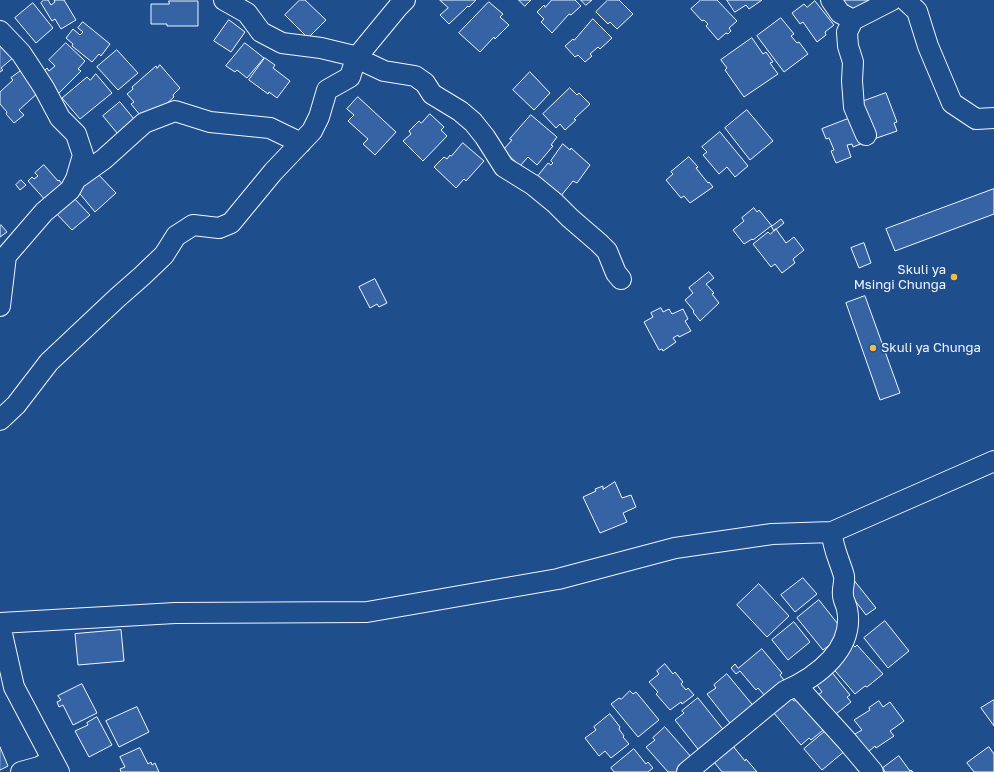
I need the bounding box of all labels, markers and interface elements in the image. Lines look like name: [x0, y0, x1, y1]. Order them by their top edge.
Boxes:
place label: Skuli ya Msingi Chunga: [854, 262, 946, 293]
marker: Skuli ya Msingi Chunga: [949, 272, 959, 282]
place label: Skuli ya Chunga: [881, 340, 981, 356]
marker: Skuli ya Chunga: [868, 343, 878, 353]

